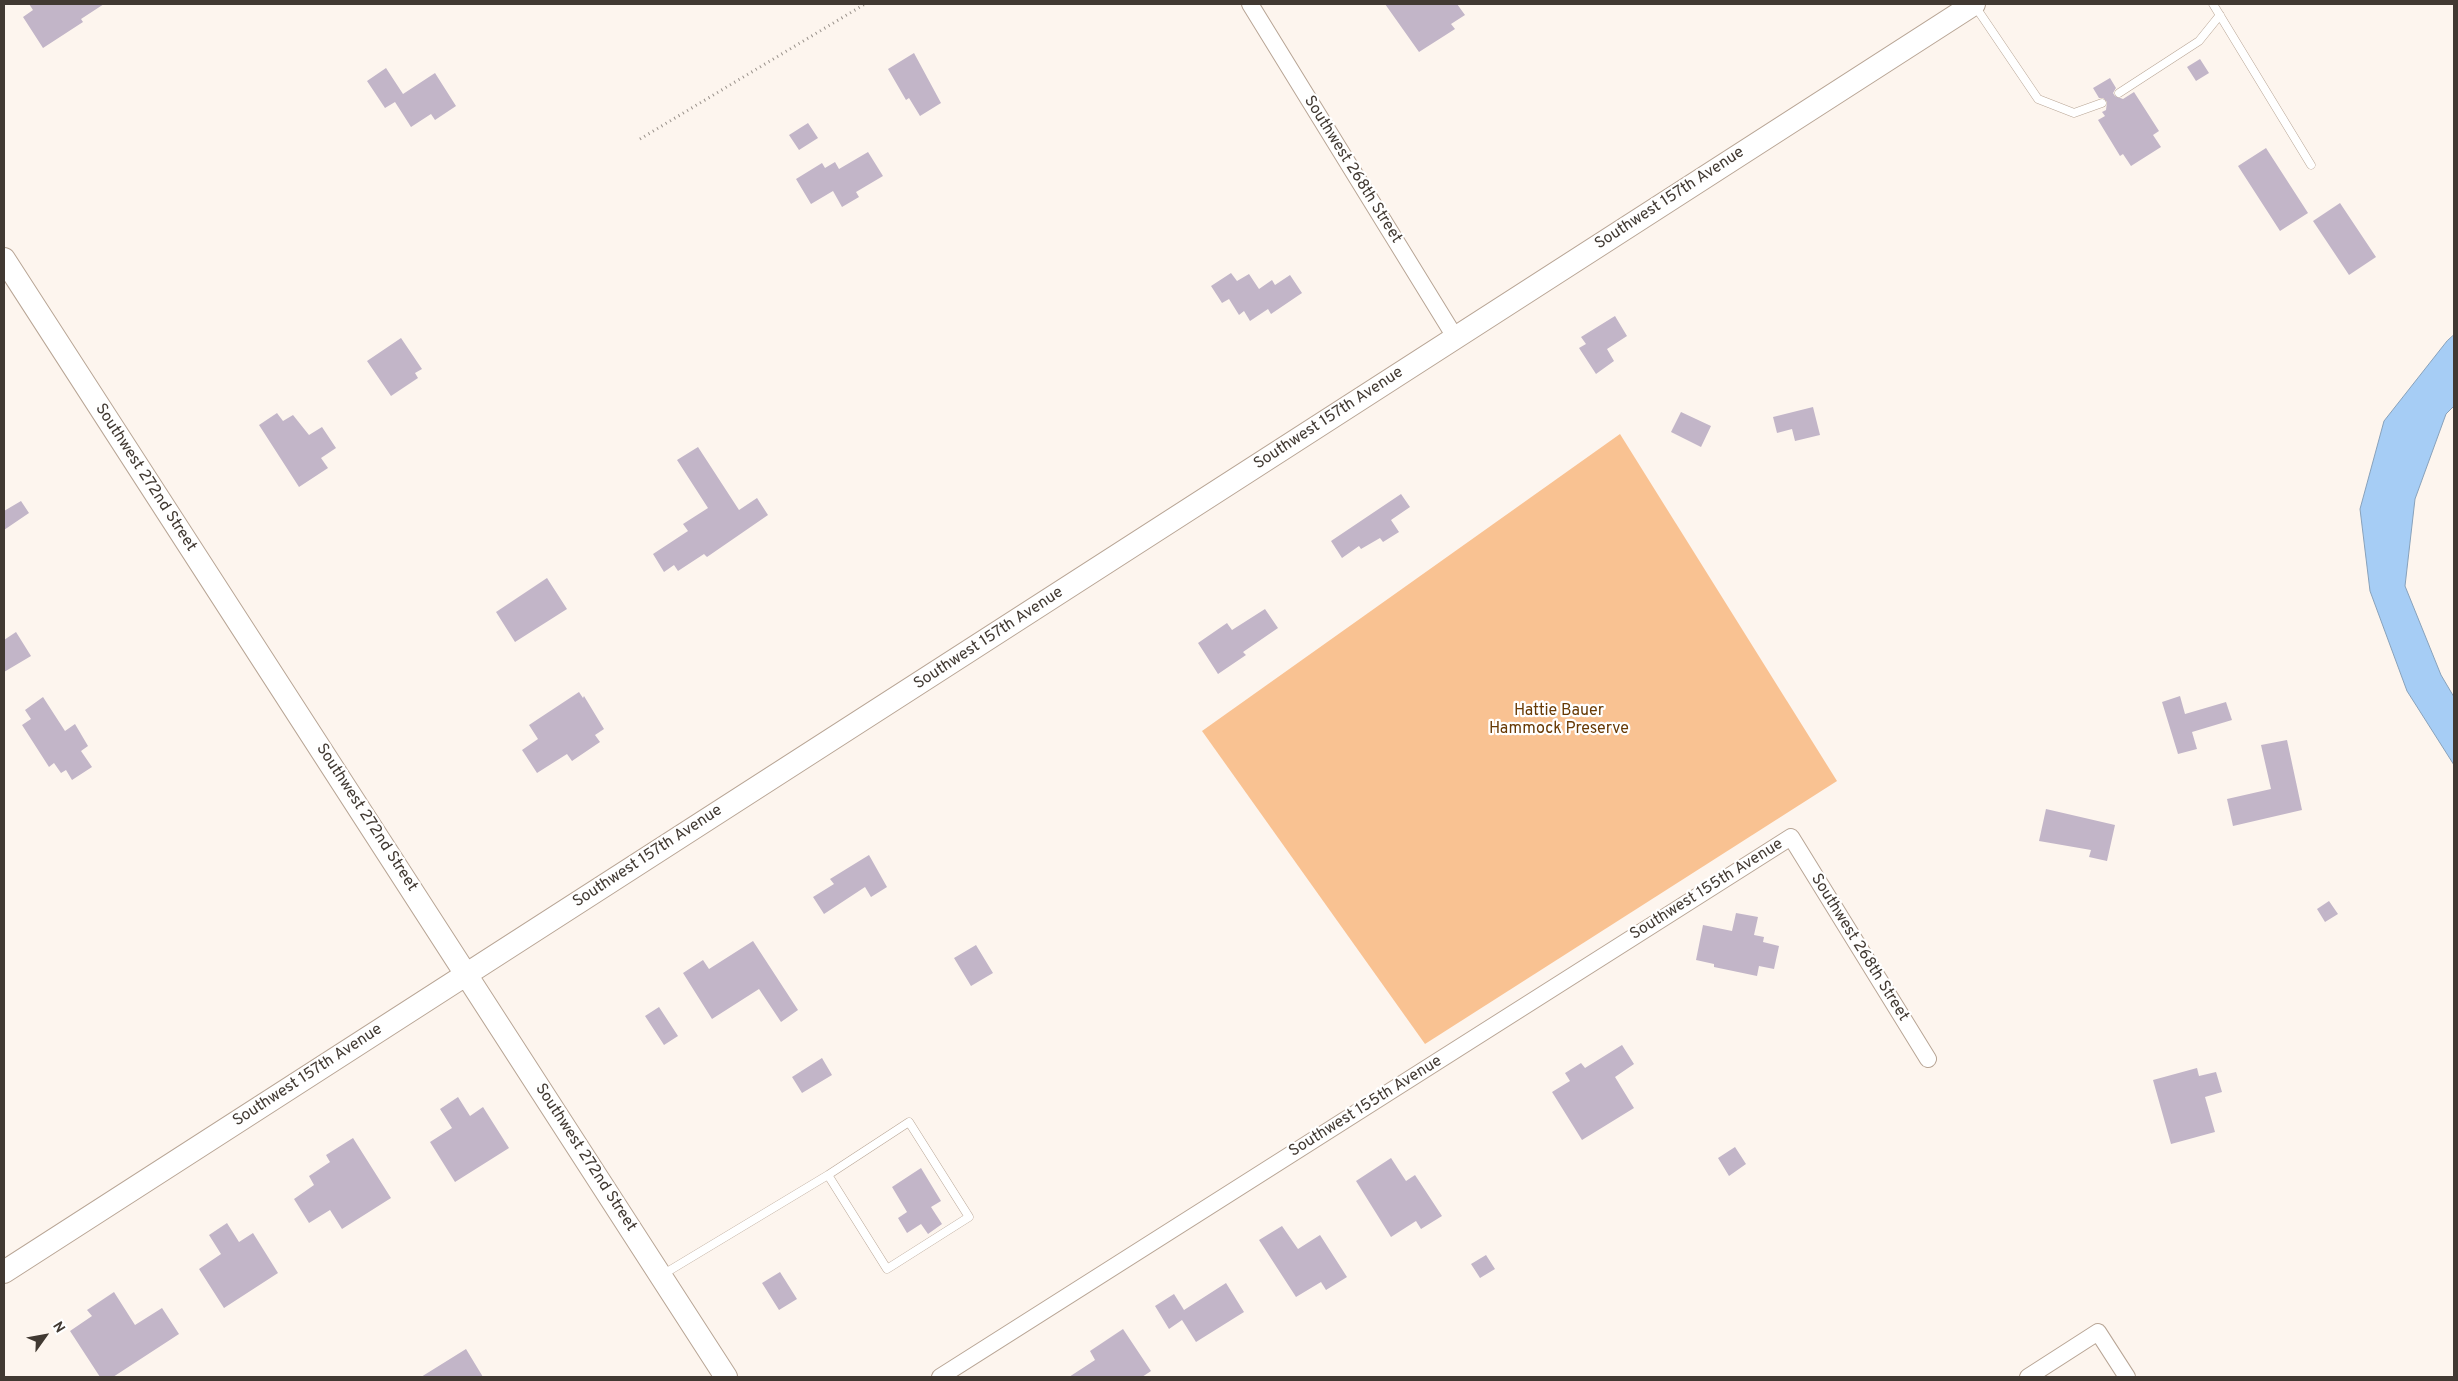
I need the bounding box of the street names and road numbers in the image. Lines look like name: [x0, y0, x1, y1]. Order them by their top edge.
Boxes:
street label: Southwest 268th Street: [1299, 93, 1405, 247]
street label: Southwest 157th Avenue: [1592, 143, 1748, 255]
street label: Southwest 157th Avenue: [1251, 363, 1407, 475]
street label: Southwest 272nd Street: [90, 401, 200, 555]
street label: Southwest 157th Avenue: [911, 583, 1067, 695]
street label: Southwest 272nd Street: [311, 741, 421, 895]
street label: Southwest 157th Avenue: [570, 801, 726, 913]
street label: Southwest 155th Avenue: [1627, 835, 1787, 945]
street label: Southwest 268th Street: [1806, 871, 1912, 1025]
street label: Southwest 157th Avenue: [230, 1020, 386, 1132]
street label: Southwest 155th Avenue: [1286, 1052, 1446, 1162]
street label: Southwest 272nd Street: [530, 1081, 640, 1235]

